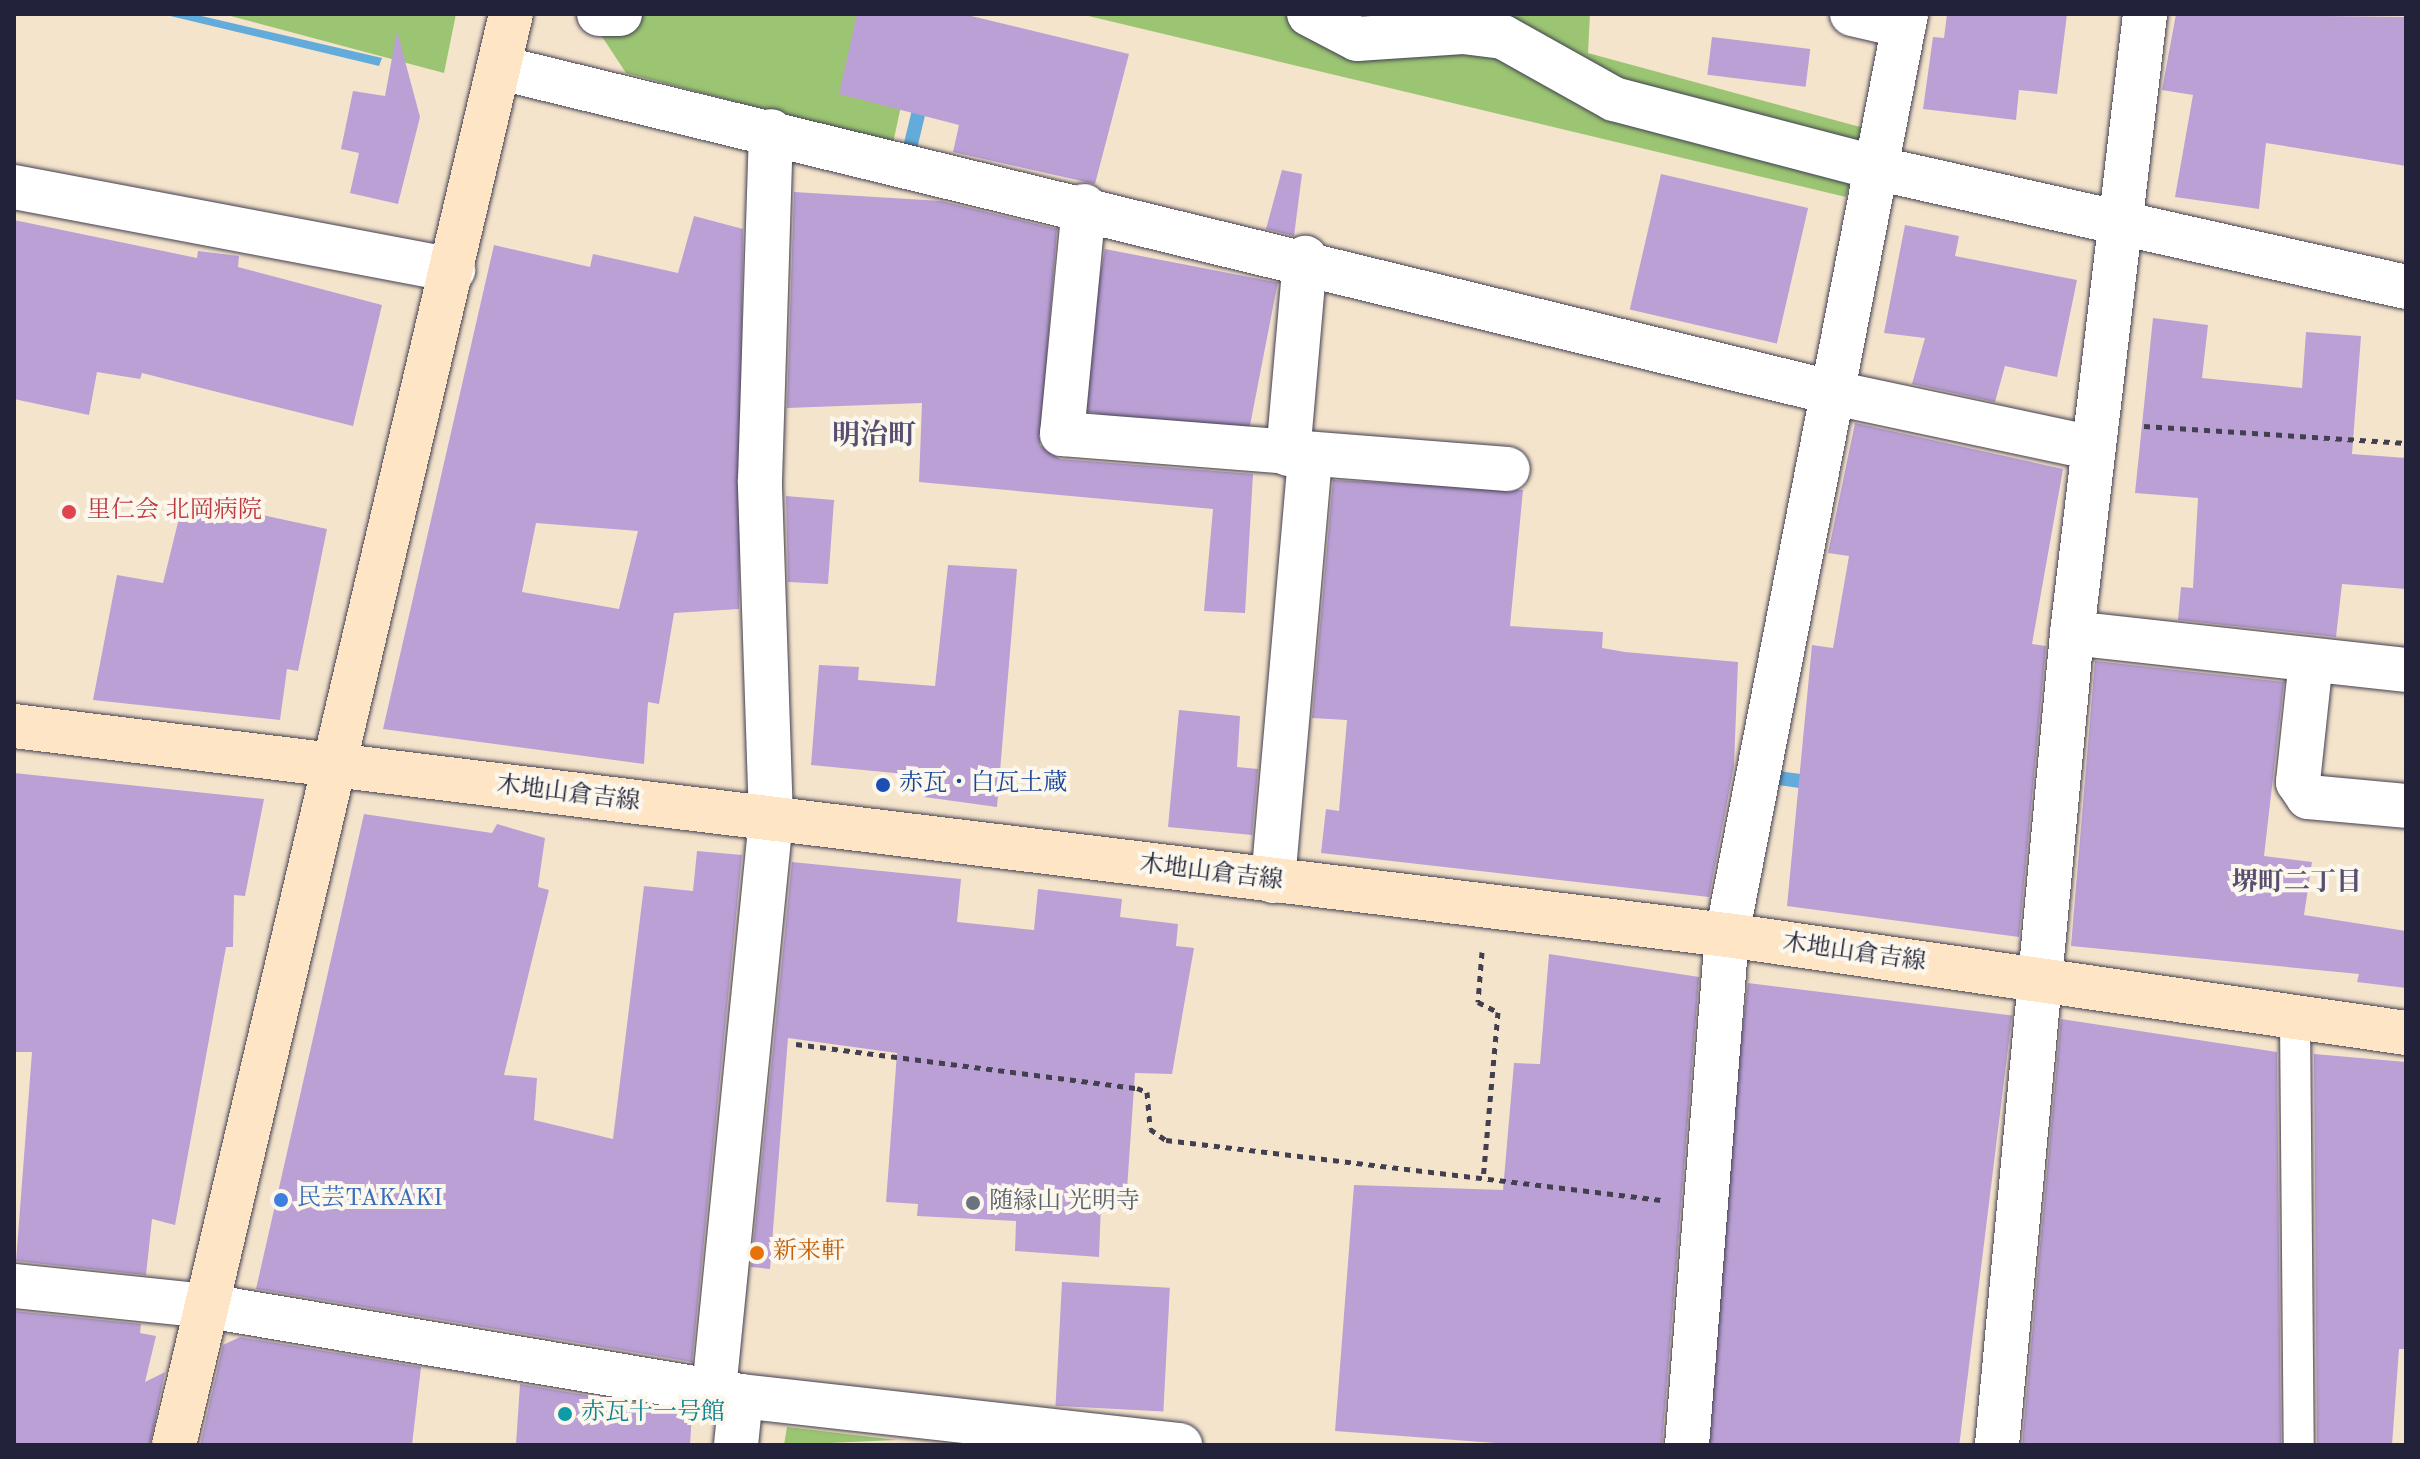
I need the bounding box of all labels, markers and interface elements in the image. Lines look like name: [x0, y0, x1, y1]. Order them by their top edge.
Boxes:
district label: 明治町: [832, 420, 916, 454]
place label: 里仁会 北岡病院: [87, 498, 262, 526]
marker: 里仁会 北岡病院: [58, 501, 80, 523]
place label: 赤瓦・白瓦土蔵: [899, 771, 1067, 799]
street label: 木地山倉吉線: [495, 772, 641, 818]
marker: 赤瓦・白瓦土蔵: [874, 776, 892, 794]
street label: 木地山倉吉線: [1138, 851, 1284, 897]
district label: 堺町二丁目: [2232, 868, 2362, 900]
street label: 木地山倉吉線: [1781, 930, 1927, 978]
place label: 民芸TAKAKI: [297, 1186, 443, 1214]
place label: 随縁山 光明寺: [989, 1189, 1140, 1217]
marker: 民芸TAKAKI: [272, 1191, 290, 1209]
marker: 随縁山 光明寺: [964, 1194, 982, 1212]
place label: 新来軒: [773, 1239, 845, 1267]
marker: 新来軒: [748, 1244, 766, 1262]
place label: 赤瓦十一号館: [581, 1400, 725, 1428]
marker: 赤瓦十一号館: [556, 1405, 574, 1423]

